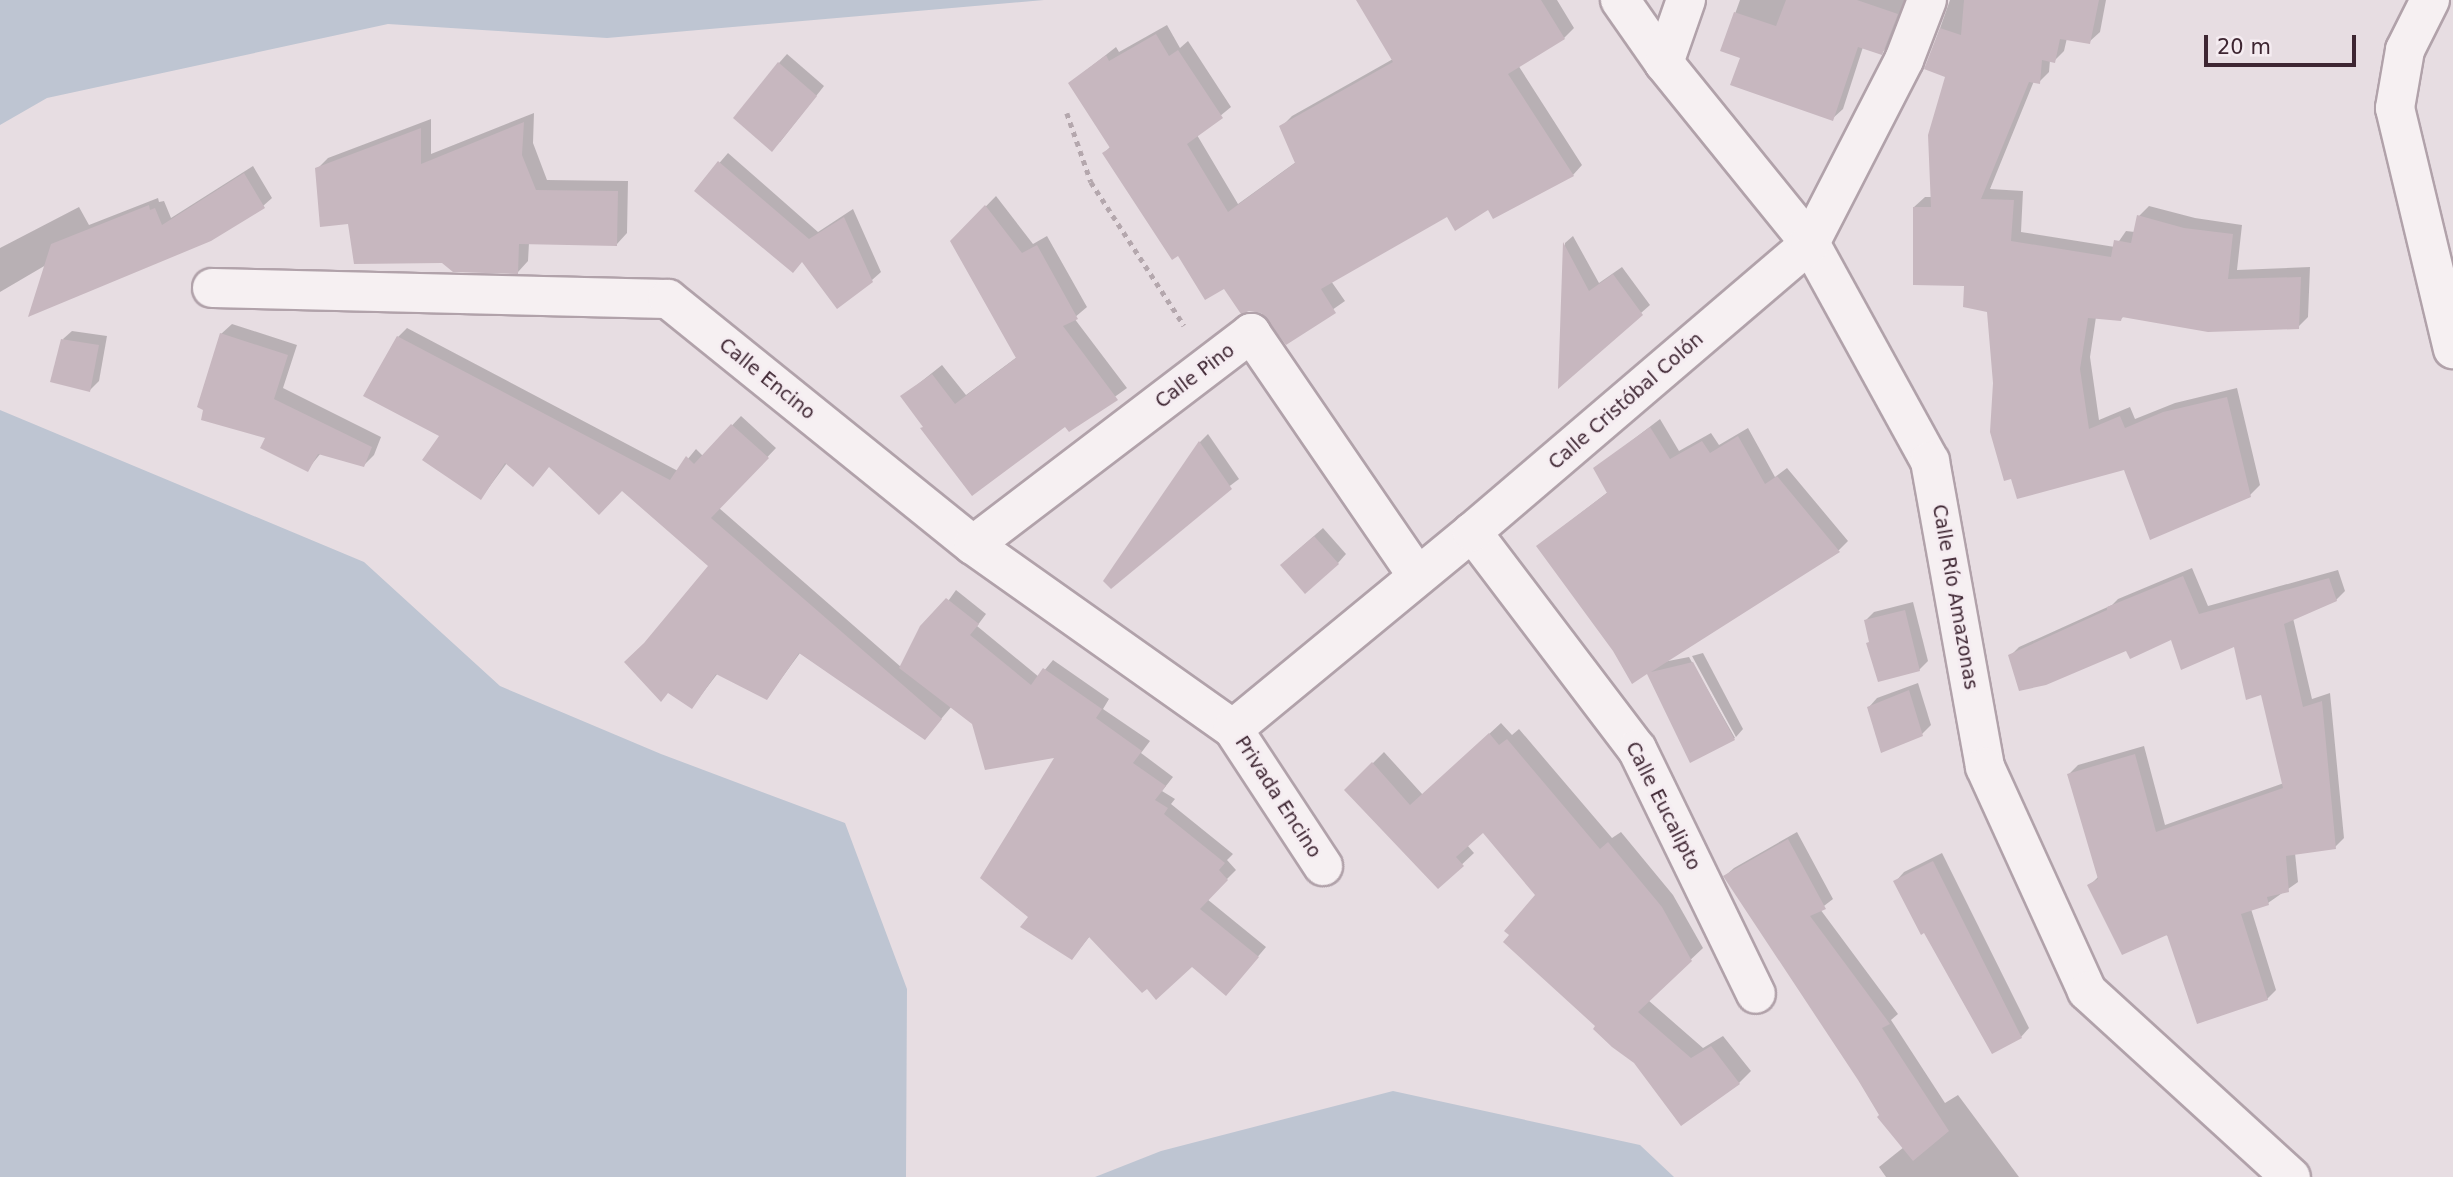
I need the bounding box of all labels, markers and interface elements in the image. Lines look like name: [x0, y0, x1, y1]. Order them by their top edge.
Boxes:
scale bar: [2208, 21, 2360, 65]
text: 20 m: [2217, 35, 2271, 59]
street label: Calle Cristóbal Colón: [1544, 328, 1708, 474]
street label: Calle Encino: [715, 333, 819, 425]
street label: Calle Pino: [1151, 339, 1239, 413]
street label: Calle Río Amazonas: [1927, 503, 1983, 691]
street label: Privada Encino: [1230, 732, 1326, 862]
street label: Calle Eucalipto: [1621, 738, 1705, 874]

